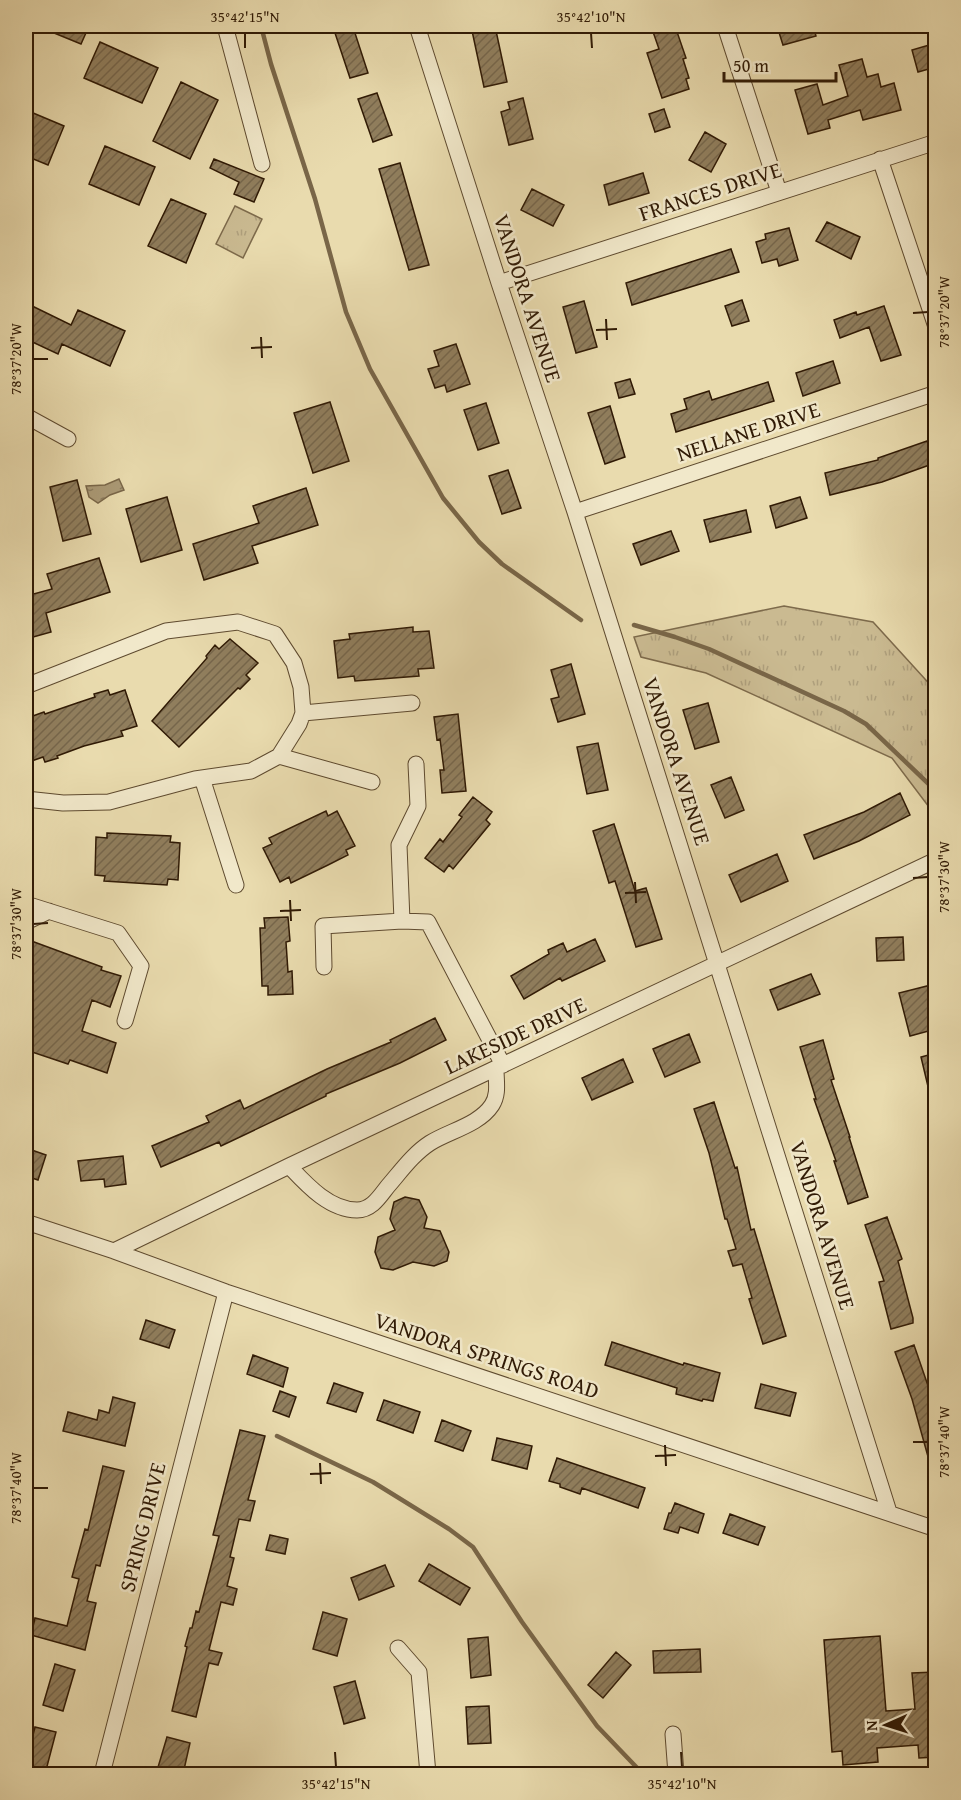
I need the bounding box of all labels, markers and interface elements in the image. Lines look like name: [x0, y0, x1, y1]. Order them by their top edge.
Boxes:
text: 35°42'15"N: [211, 6, 280, 27]
text: 35°42'10"N: [557, 6, 626, 27]
scale bar: [724, 45, 836, 83]
text: 50 m: [733, 52, 769, 79]
street label: FRANCES DRIVE: [635, 153, 785, 229]
street label: VANDORA AVENUE: [486, 210, 570, 386]
text: 78°37'20"W: [933, 276, 954, 348]
text: 78°37'20"W: [5, 323, 26, 395]
street label: NELLANE DRIVE: [672, 393, 824, 469]
street label: VANDORA AVENUE: [635, 673, 719, 849]
text: 78°37'30"W: [933, 841, 954, 913]
text: 78°37'30"W: [5, 888, 26, 960]
street label: LAKESIDE DRIVE: [439, 988, 591, 1082]
street label: VANDORA AVENUE: [782, 1137, 864, 1313]
street label: VANDORA SPRINGS ROAD: [370, 1304, 604, 1406]
text: 78°37'40"W: [933, 1406, 954, 1478]
text: 78°37'40"W: [5, 1452, 26, 1524]
street label: SPRING DRIVE: [110, 1459, 174, 1595]
north arrow: [856, 1695, 916, 1755]
text: N: [859, 1720, 883, 1732]
text: 35°42'15"N: [302, 1773, 371, 1794]
text: 35°42'10"N: [648, 1773, 717, 1794]

